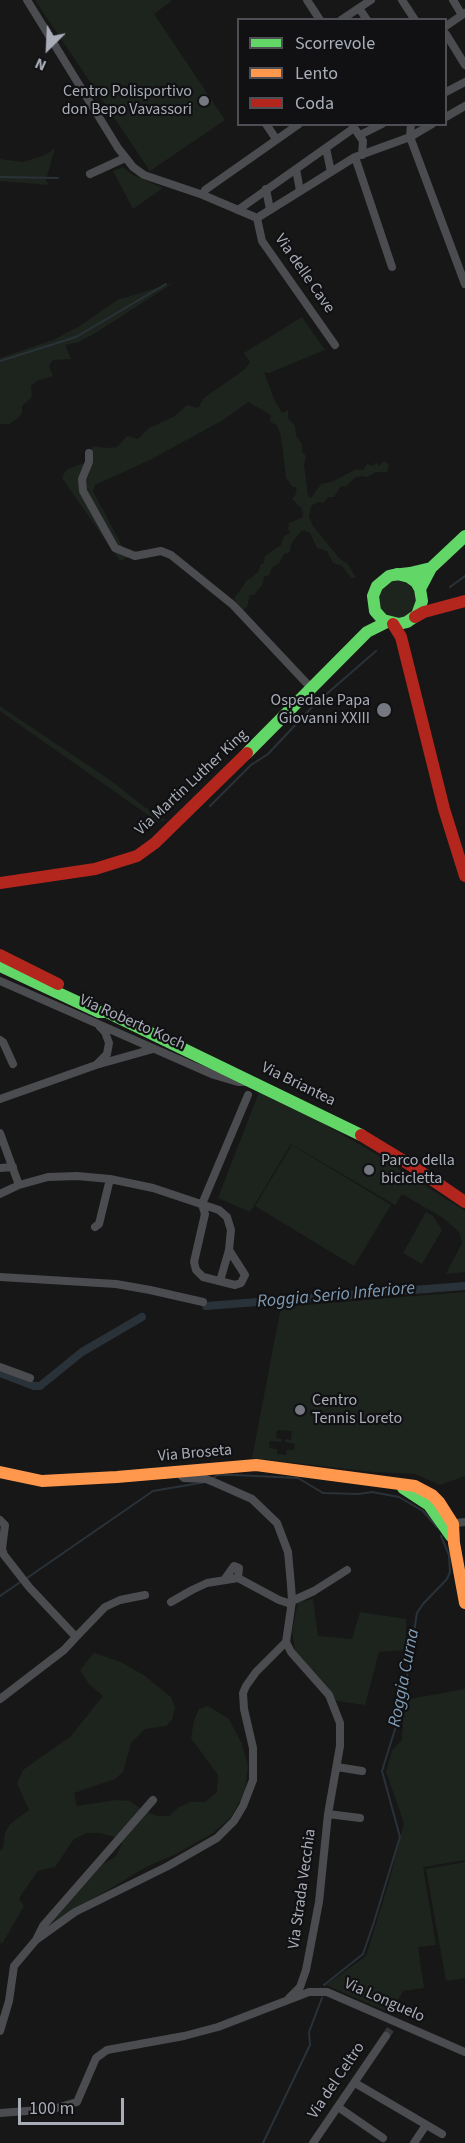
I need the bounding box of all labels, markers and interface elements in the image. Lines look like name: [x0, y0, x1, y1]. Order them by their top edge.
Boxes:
north arrow: [18, 18, 78, 78]
legend: [237, 18, 447, 126]
text: Scorrevole: [295, 31, 375, 56]
text: N: [31, 52, 50, 77]
text: Lento: [295, 61, 338, 86]
place label: Centro Polisportivo don Bepo Vavassori: [62, 82, 192, 120]
text: Coda: [295, 91, 334, 116]
marker: Centro Polisportivo don Bepo Vavassori: [197, 94, 211, 108]
street label: Via delle Cave: [270, 231, 338, 317]
place label: Ospedale Papa Giovanni XXIII: [271, 691, 370, 729]
marker: Ospedale Papa Giovanni XXIII: [375, 701, 393, 719]
street label: Via Martin Luther King: [132, 726, 252, 840]
street label: Via Roberto Koch: [76, 991, 188, 1055]
street label: Via Briantea: [258, 1059, 338, 1111]
place label: Parco della bicicletta: [381, 1151, 455, 1189]
marker: Parco della bicicletta: [362, 1163, 376, 1177]
water label: Roggia Serio Inferiore: [256, 1278, 416, 1314]
place label: Centro Tennis Loreto: [312, 1391, 402, 1429]
marker: Centro Tennis Loreto: [293, 1403, 307, 1417]
street label: Via Broseta: [157, 1441, 233, 1467]
water label: Roggia Curna: [385, 1627, 425, 1729]
street label: Via Strada Vecchia: [285, 1828, 321, 1950]
street label: Via Longuelo: [341, 1975, 427, 2027]
street label: Via del Celtro: [304, 2039, 370, 2123]
scale bar: [21, 2086, 128, 2124]
text: 100 m: [29, 2096, 74, 2121]

